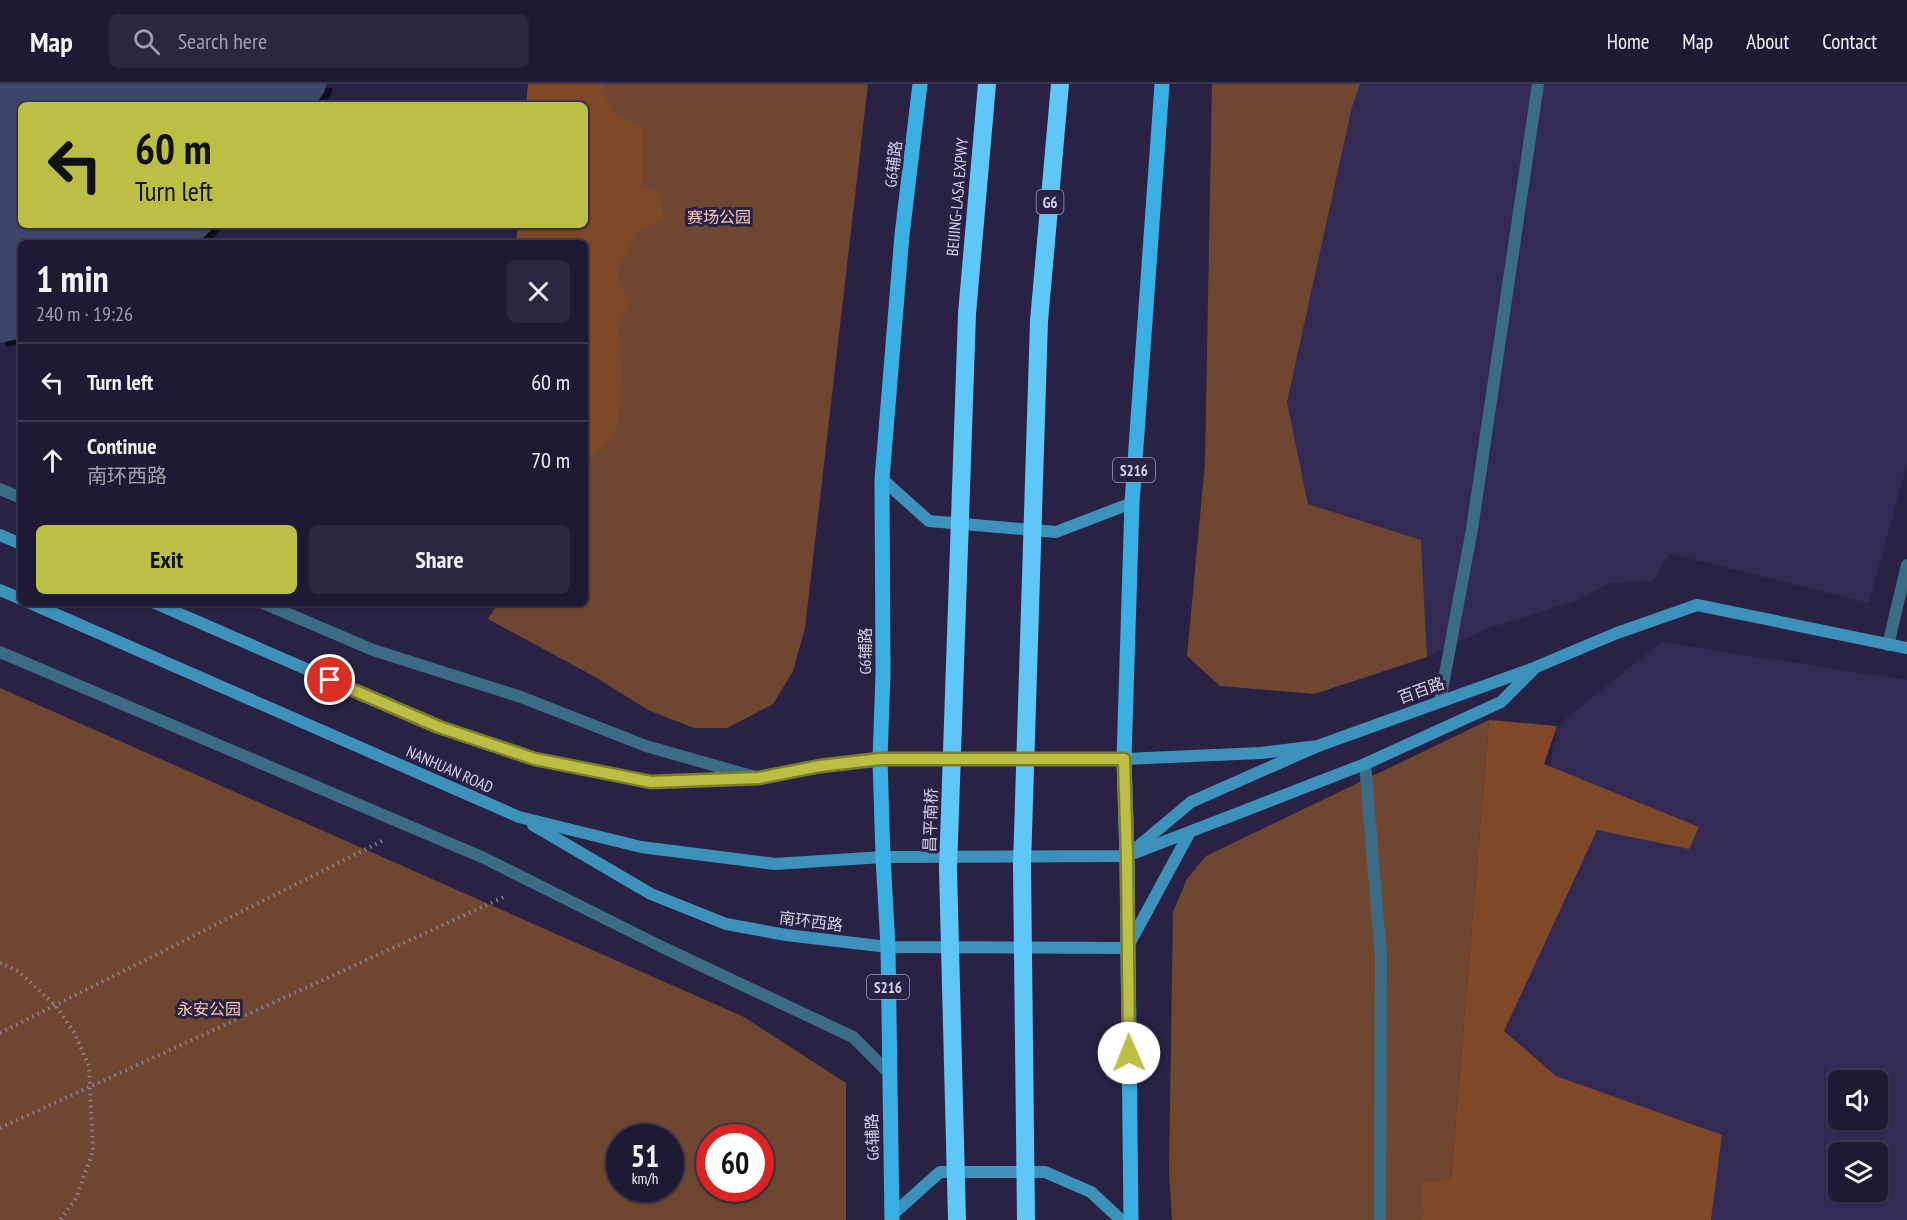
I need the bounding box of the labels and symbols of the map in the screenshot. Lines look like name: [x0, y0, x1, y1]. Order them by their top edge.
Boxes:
street label: BEIJING-LASA EXPWY: [942, 136, 972, 257]
street label: G6辅路: [880, 139, 906, 189]
road number: G6: [1036, 190, 1064, 214]
park label: 赛场公园: [687, 207, 751, 227]
road number: S216: [1113, 458, 1155, 482]
street label: G6辅路: [855, 627, 875, 675]
pin: [304, 654, 355, 705]
street label: 百百路: [1395, 672, 1447, 708]
street label: NANHUAN ROAD: [403, 741, 497, 797]
street label: 昌平南桥: [919, 788, 941, 852]
street label: 南环西路: [778, 907, 844, 935]
road number: S216: [867, 975, 909, 999]
park label: 永安公园: [177, 999, 241, 1019]
position arrow: [1097, 1021, 1161, 1085]
street label: G6辅路: [861, 1113, 883, 1161]
speed limit sign: 60: [696, 1124, 774, 1202]

